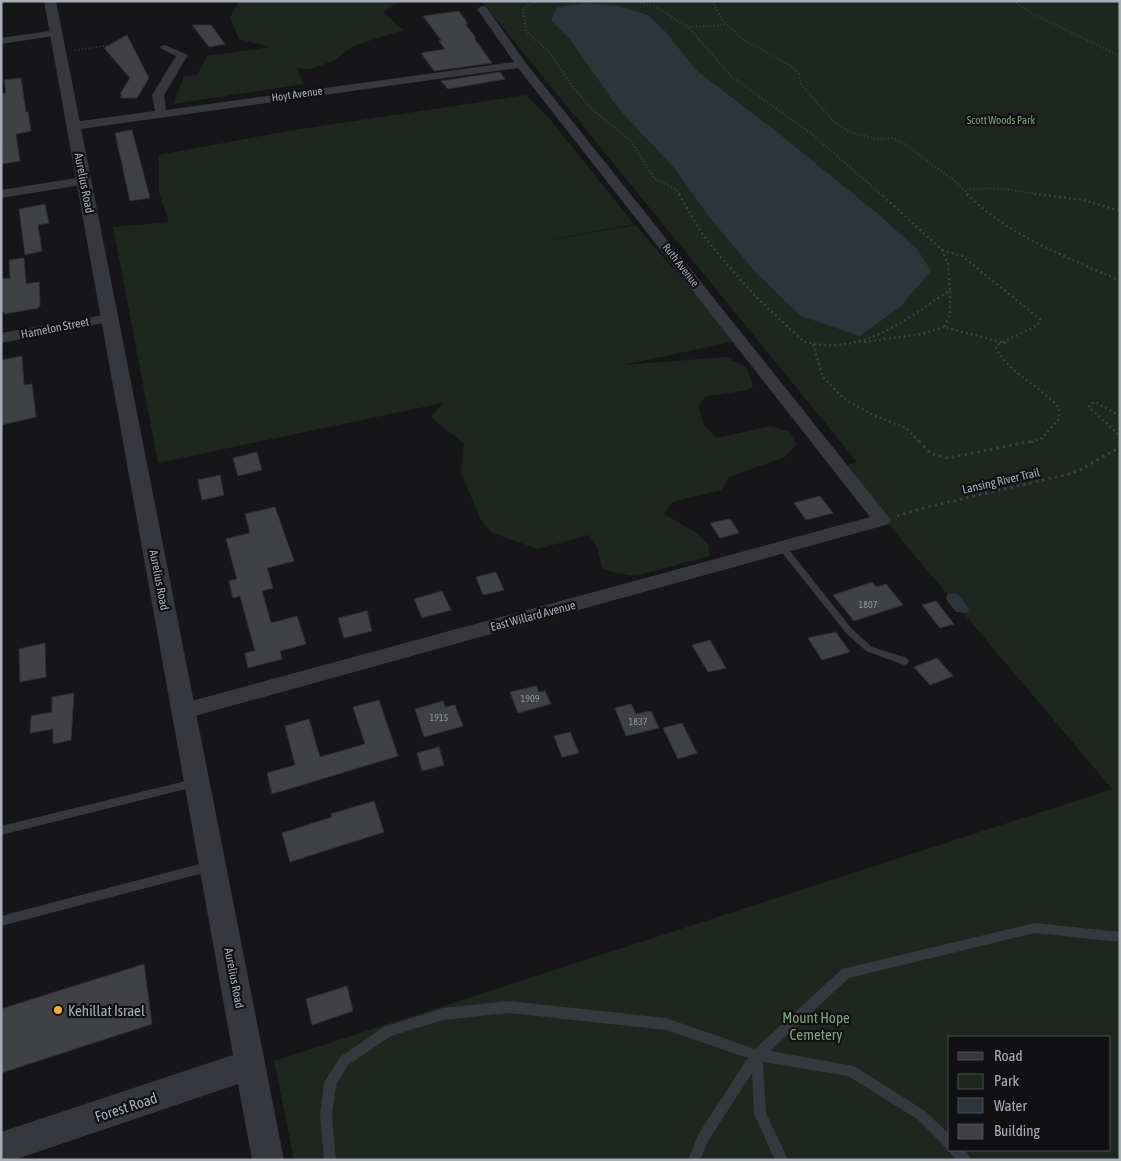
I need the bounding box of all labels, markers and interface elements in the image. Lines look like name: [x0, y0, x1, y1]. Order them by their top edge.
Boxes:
street label: Hoyt Avenue: [271, 85, 323, 103]
park label: Scott Woods Park: [967, 114, 1035, 126]
street label: Aurelius Road: [71, 152, 97, 214]
street label: Ruth Avenue: [660, 241, 702, 289]
street label: Hamelon Street: [20, 314, 91, 341]
street label: Lansing River Trail: [961, 465, 1042, 497]
street label: Aurelius Road: [146, 549, 172, 611]
street label: East Willard Avenue: [489, 598, 577, 634]
house number: 1807: [859, 599, 878, 610]
house number: 1909: [521, 693, 540, 704]
house number: 1915: [430, 712, 449, 723]
house number: 1837: [629, 716, 648, 727]
street label: Aurelius Road: [221, 947, 247, 1009]
place label: Kehillat Israel: [68, 1002, 145, 1019]
marker: Kehillat Israel: [52, 1004, 64, 1016]
park label: Mount Hope Cemetery: [782, 1009, 850, 1043]
legend: [948, 1036, 1111, 1151]
text: Road: [994, 1047, 1023, 1064]
text: Park: [994, 1072, 1019, 1089]
street label: Forest Road: [93, 1089, 159, 1125]
text: Water: [994, 1097, 1027, 1114]
text: Building: [994, 1122, 1040, 1139]

